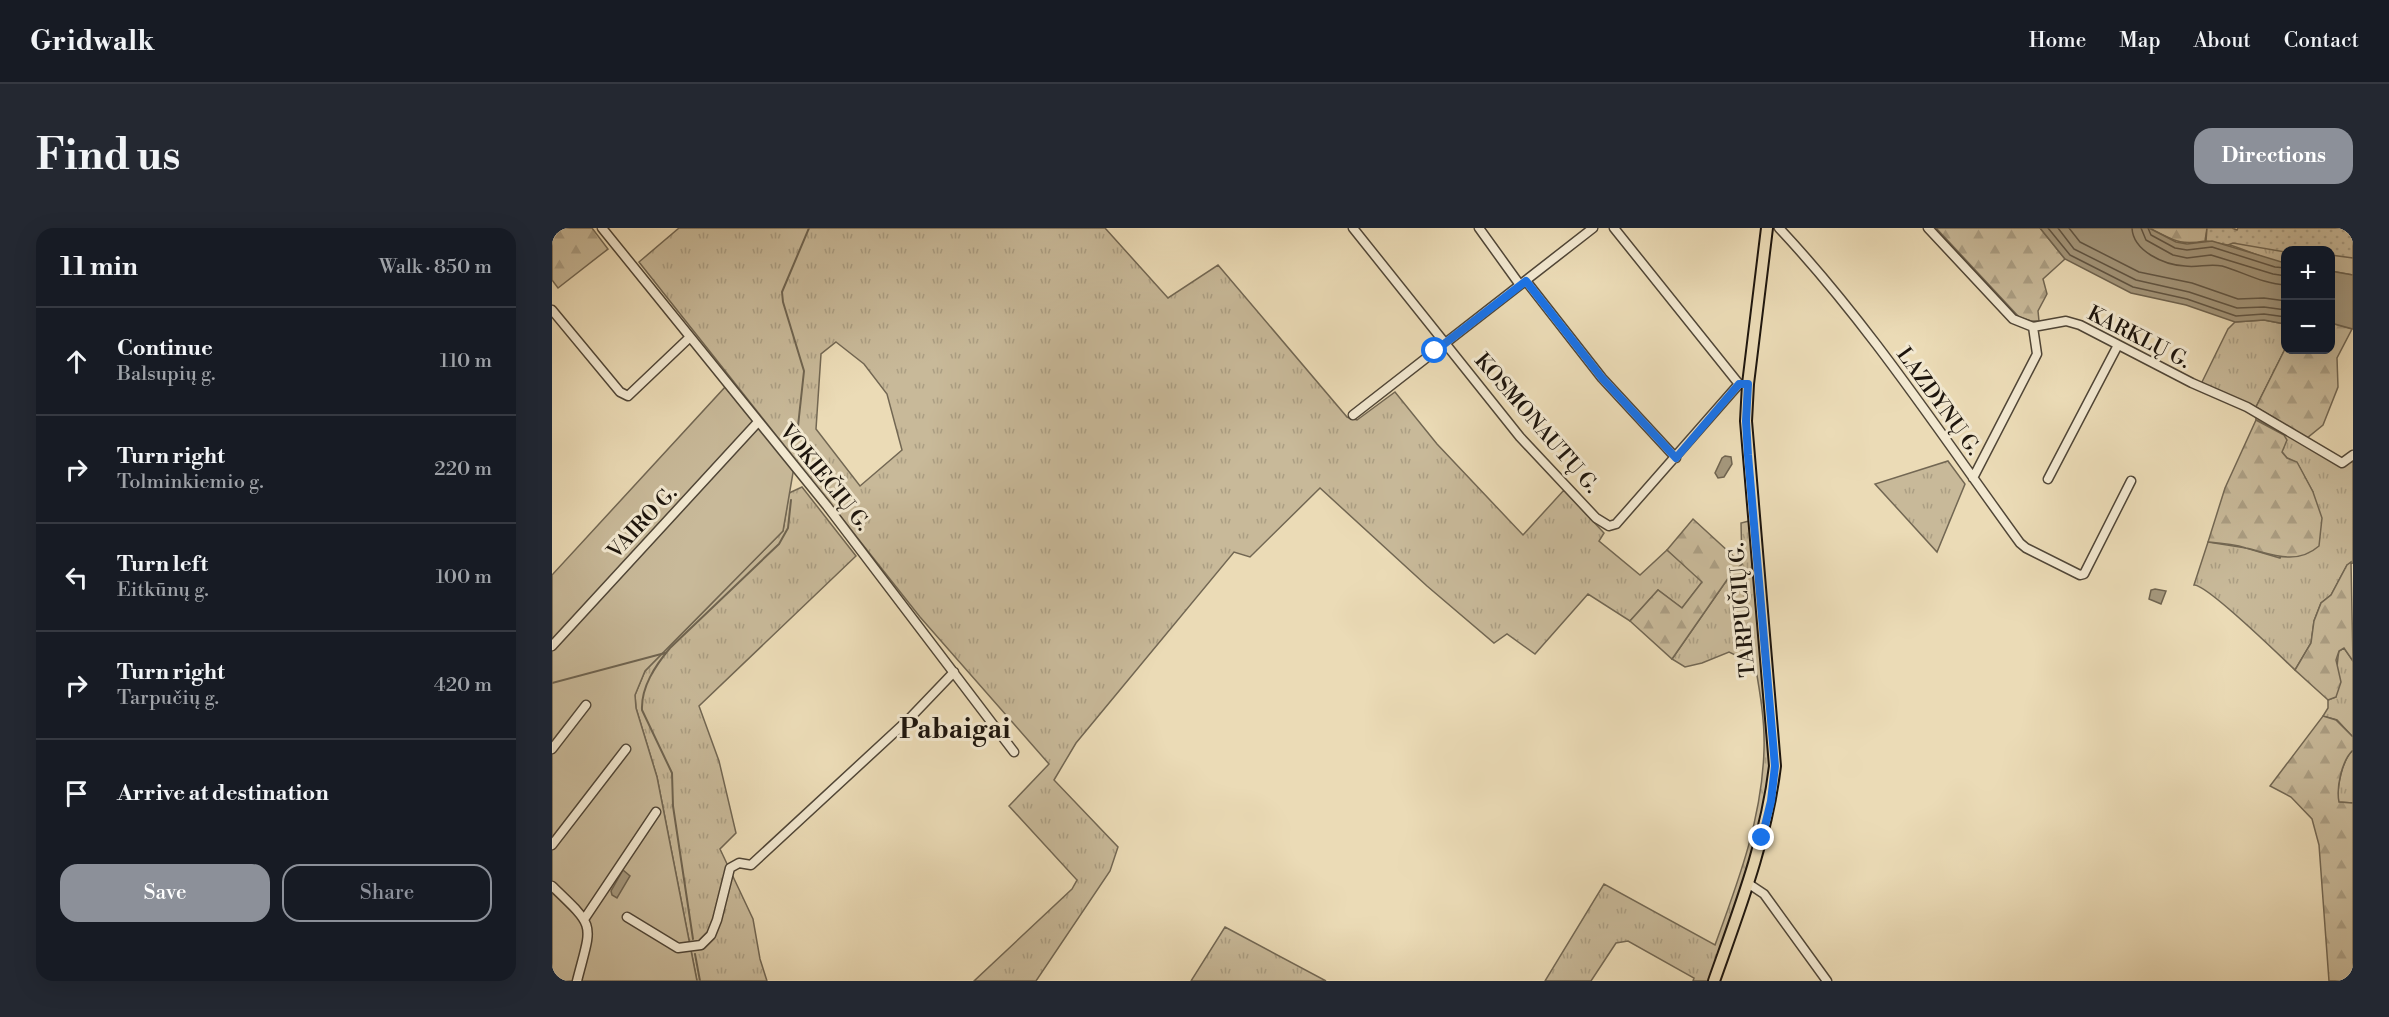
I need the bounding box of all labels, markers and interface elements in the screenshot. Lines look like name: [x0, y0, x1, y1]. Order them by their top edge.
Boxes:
text: Gridwalk: [30, 24, 154, 59]
text: Home: [2029, 28, 2086, 54]
text: Map: [2119, 28, 2161, 54]
text: About: [2194, 28, 2251, 54]
text: Contact: [2284, 28, 2359, 54]
button: Directions: [2194, 128, 2353, 184]
text: Find us: [36, 130, 180, 183]
map controls: [2281, 246, 2335, 354]
button: +: [2281, 246, 2335, 300]
text: 11 min: [60, 251, 138, 283]
text: Walk · 850 m: [379, 255, 492, 280]
button: −: [2281, 300, 2335, 354]
street label: KARKLŲ G.: [2083, 301, 2194, 375]
text: Continue: [117, 335, 213, 362]
route start: [1421, 337, 1447, 363]
street label: LAZDYNŲ G.: [1890, 343, 1986, 461]
icon: ahead: [60, 345, 93, 378]
street label: KOSMONAUTŲ G.: [1468, 348, 1604, 499]
text: 110 m: [440, 349, 492, 374]
text: Balsupių g.: [117, 362, 216, 387]
street label: VOKIEČIŲ G.: [773, 416, 878, 536]
text: Turn right: [117, 443, 225, 470]
icon: right: [60, 453, 93, 486]
text: 220 m: [434, 457, 492, 482]
text: Tolminkiemio g.: [117, 470, 264, 495]
street label: VAIRO G.: [602, 481, 683, 565]
street label: TARPUČIŲ G.: [1721, 542, 1762, 679]
text: Turn left: [117, 551, 208, 578]
icon: left: [60, 561, 93, 594]
text: 100 m: [436, 565, 492, 590]
text: Eitkūnų g.: [117, 578, 209, 603]
text: Turn right: [117, 659, 225, 686]
icon: right: [60, 669, 93, 702]
text: 420 m: [434, 673, 492, 698]
text: Tarpučių g.: [117, 686, 219, 711]
district label: Pabaigai: [899, 713, 1011, 747]
icon: arrive: [60, 777, 93, 810]
text: Arrive at destination: [117, 780, 329, 807]
route end: [1748, 824, 1774, 850]
button: Save: [60, 864, 270, 922]
button: Share: [282, 864, 492, 922]

